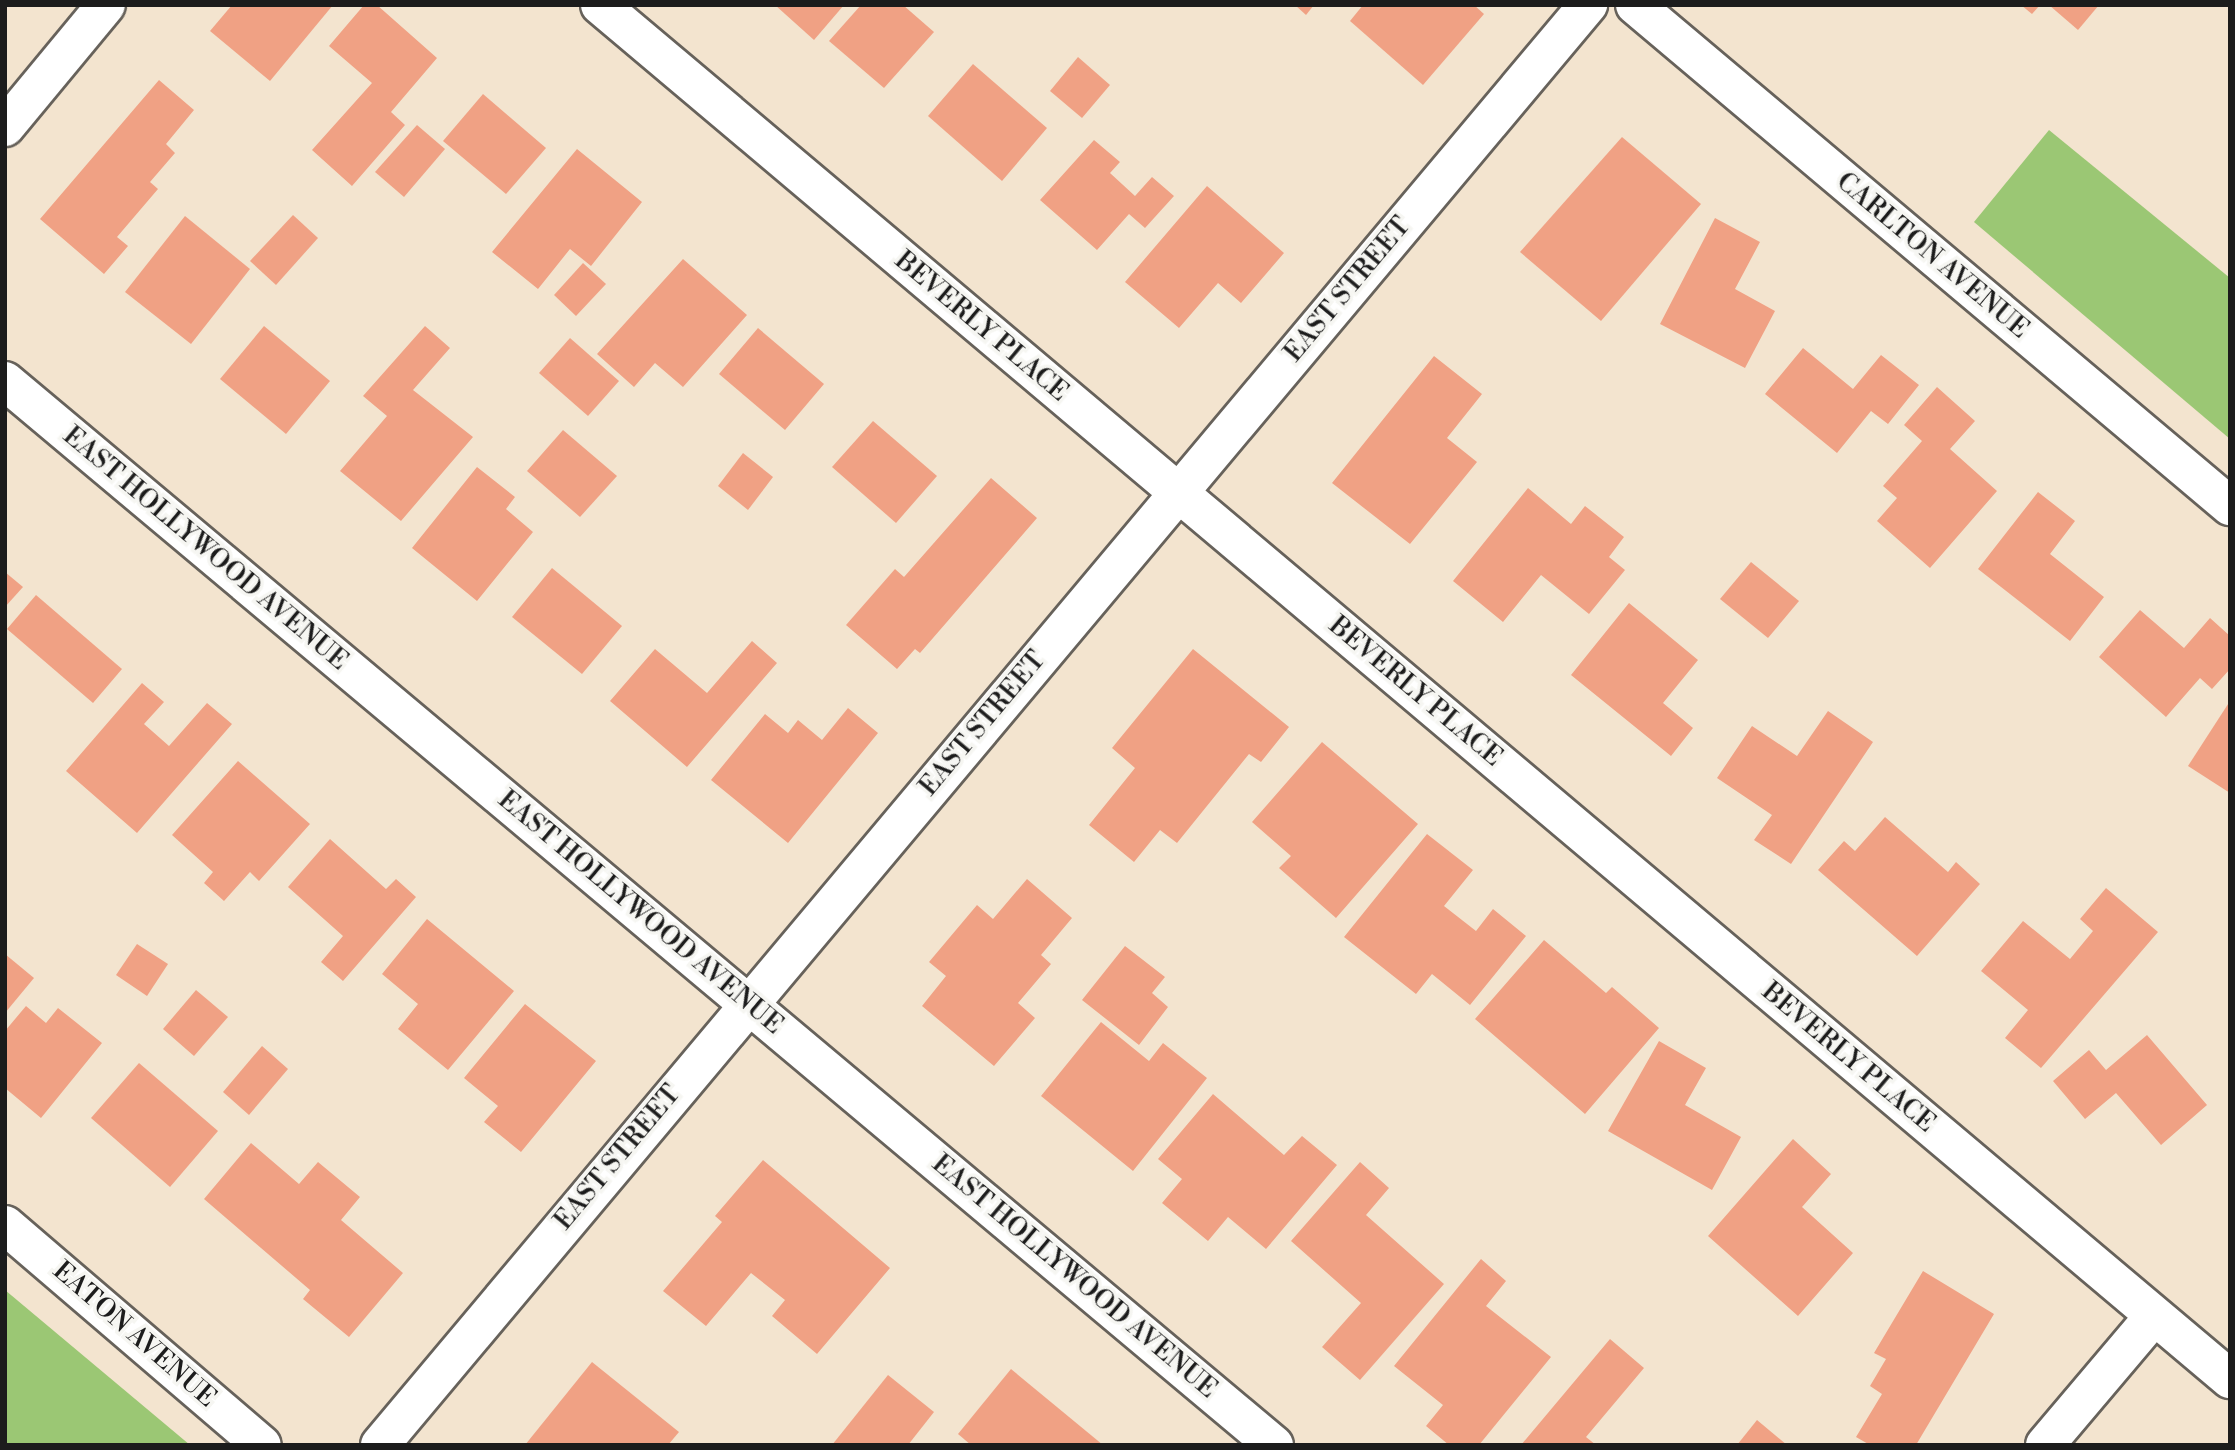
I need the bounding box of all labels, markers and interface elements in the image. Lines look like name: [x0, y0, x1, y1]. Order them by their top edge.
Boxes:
street label: CARLTON AVENUE: [1830, 167, 2034, 345]
street label: EAST STREET: [1279, 211, 1417, 369]
street label: BEVERLY PLACE: [888, 246, 1074, 408]
street label: EAST HOLLYWOOD AVENUE: [56, 421, 354, 677]
street label: BEVERLY PLACE: [1322, 611, 1508, 773]
street label: EAST STREET: [914, 645, 1052, 803]
street label: EAST HOLLYWOOD AVENUE: [491, 785, 789, 1041]
street label: BEVERLY PLACE: [1755, 977, 1941, 1139]
street label: EAST STREET: [549, 1079, 687, 1237]
street label: EAST HOLLYWOOD AVENUE: [925, 1149, 1223, 1405]
street label: EATON AVENUE: [46, 1256, 222, 1414]

